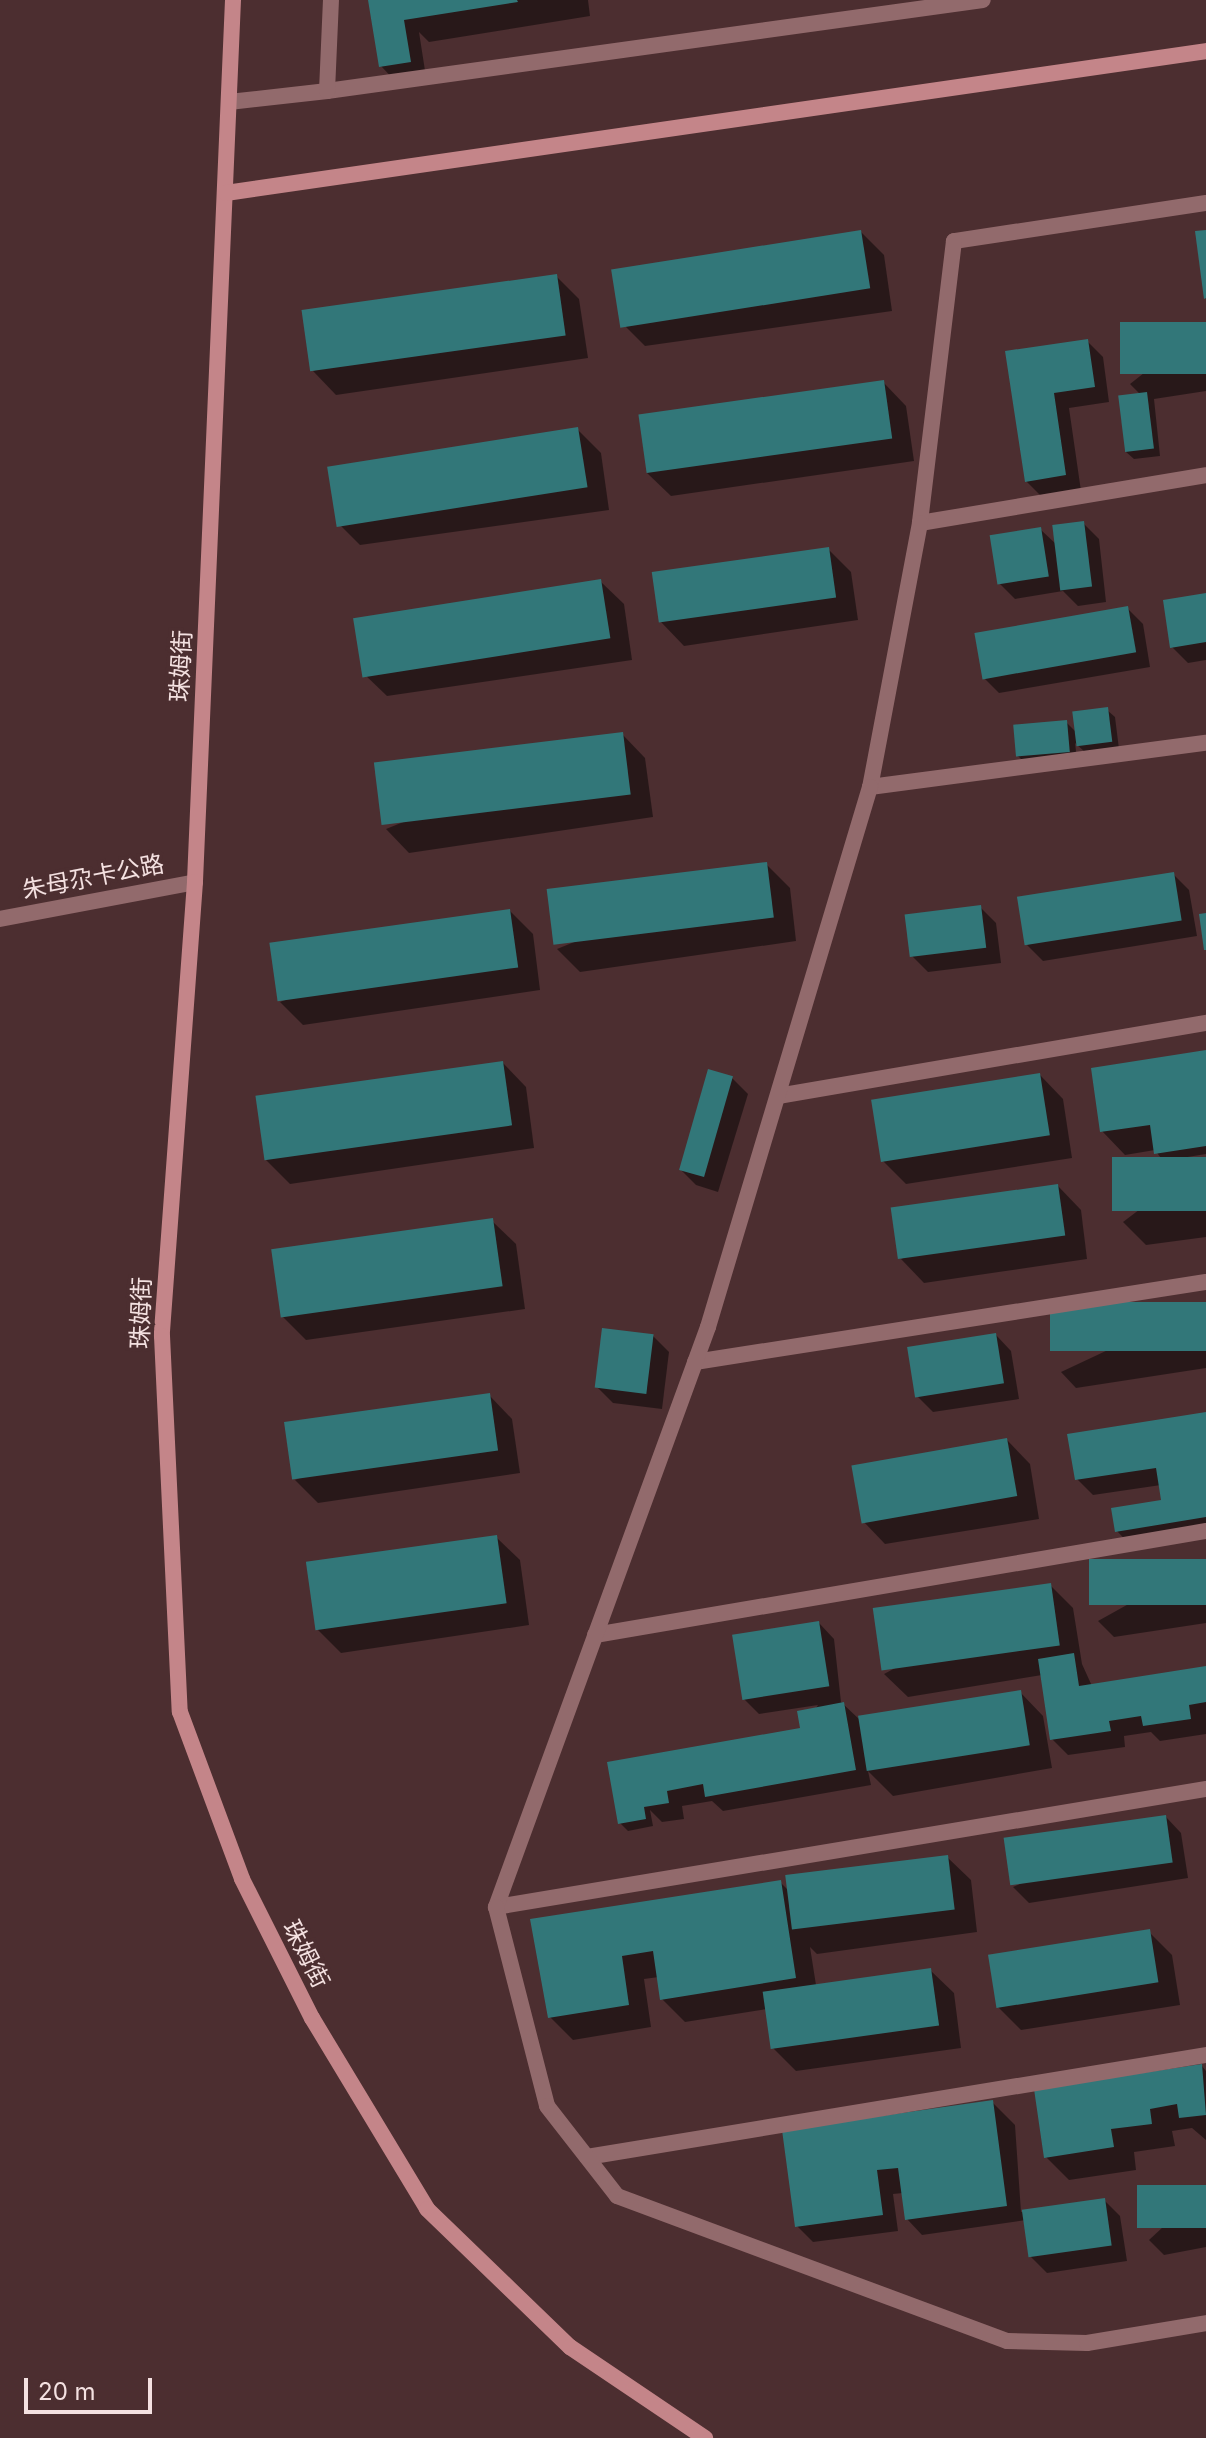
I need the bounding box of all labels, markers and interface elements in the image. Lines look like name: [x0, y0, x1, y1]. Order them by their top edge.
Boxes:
street label: 珠姆街: [165, 629, 197, 703]
street label: 朱母尕卡公路: [20, 849, 166, 905]
street label: 珠姆街: [125, 1277, 157, 1349]
street label: 珠姆街: [277, 1915, 335, 1993]
scale bar: [28, 2362, 156, 2412]
text: 20 m: [38, 2377, 96, 2406]

